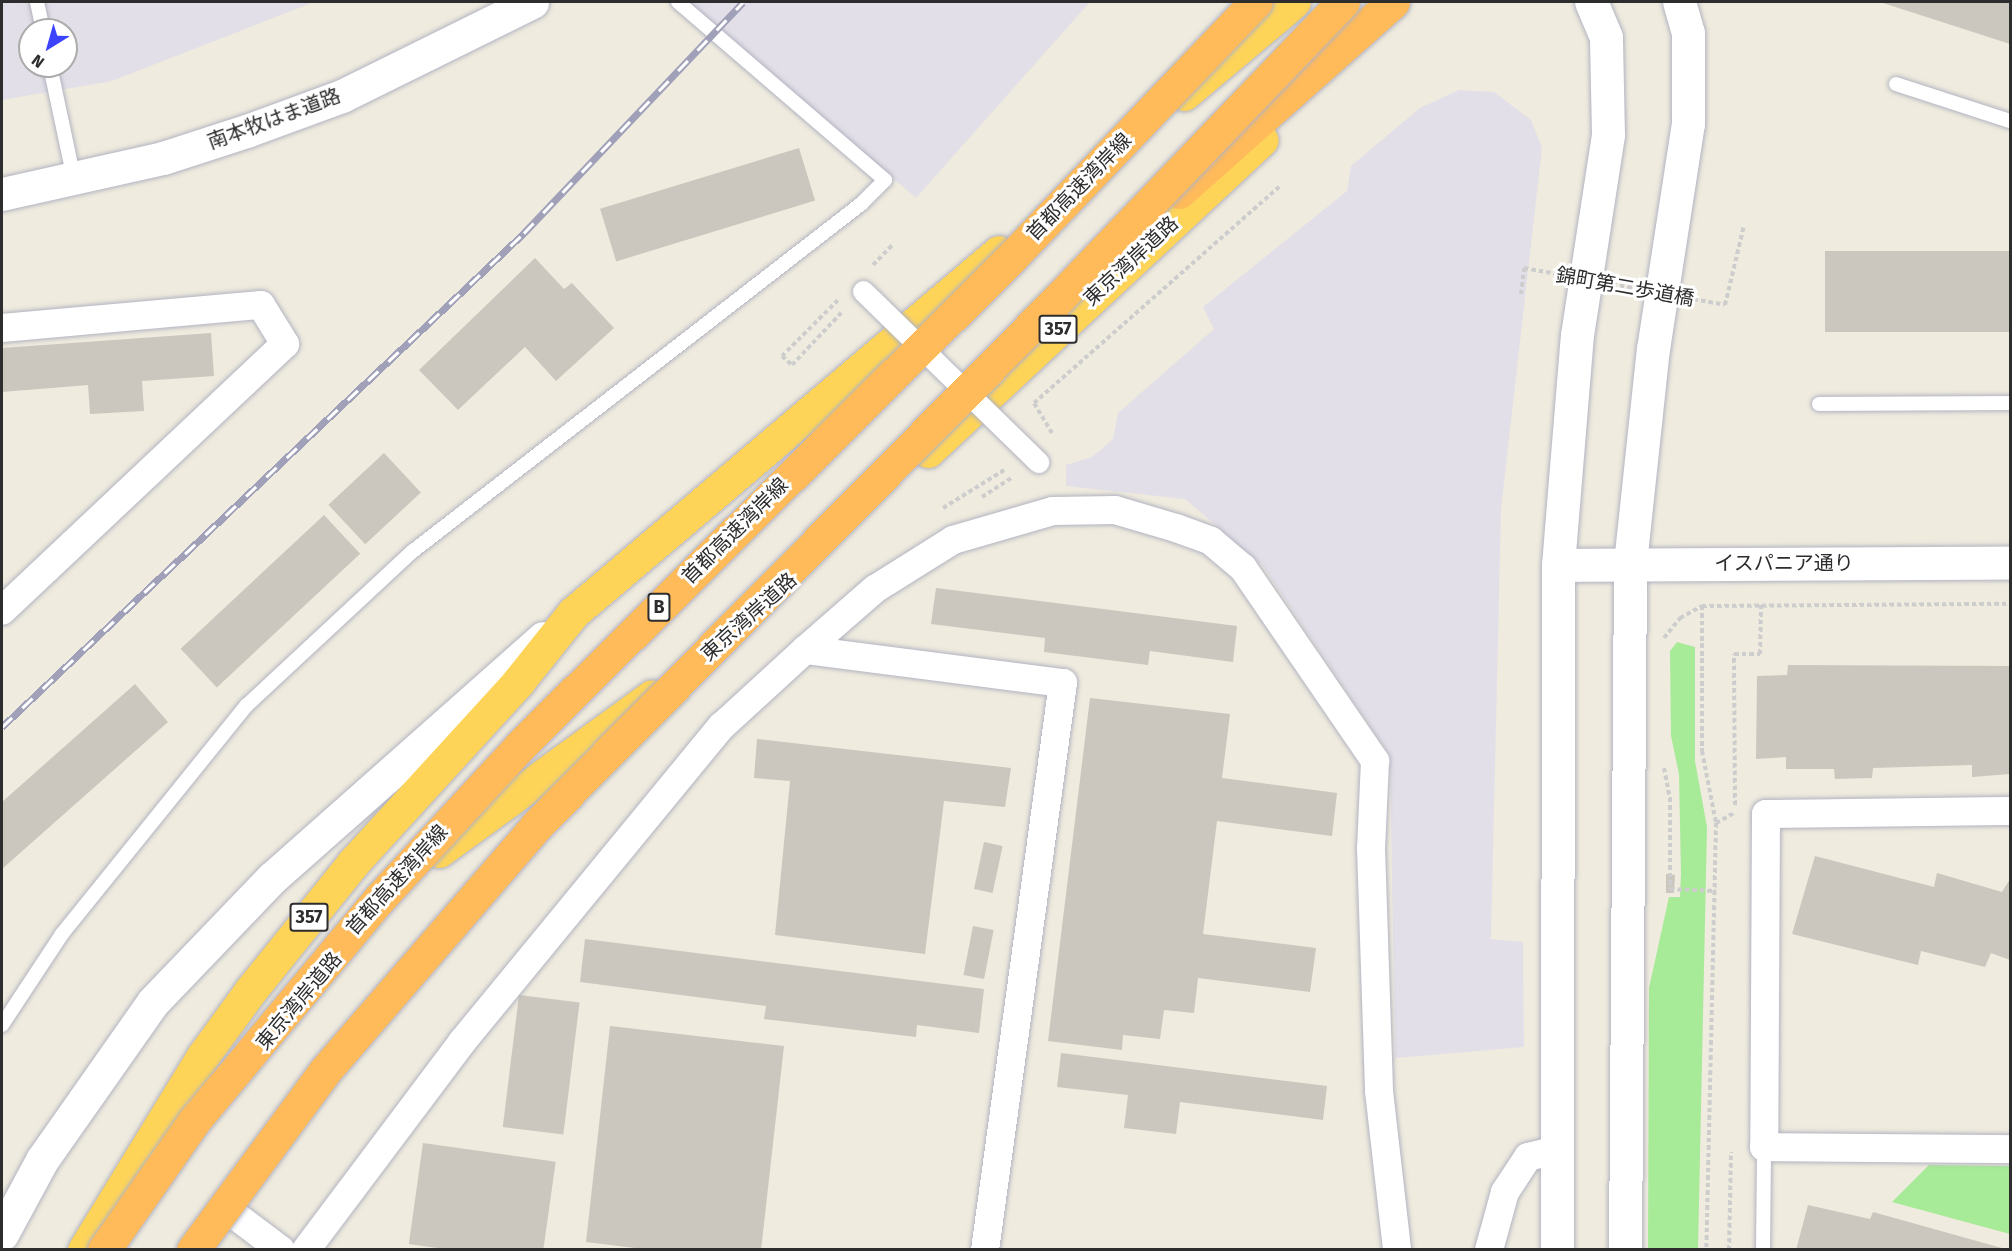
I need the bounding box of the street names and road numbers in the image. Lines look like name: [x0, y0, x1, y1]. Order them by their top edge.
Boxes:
street label: 南本牧はま道路: [204, 84, 344, 154]
street label: 首都高速湾岸線: [1022, 128, 1136, 246]
street label: 東京湾岸道路: [1079, 211, 1183, 311]
street label: 錦町第二歩道橋: [1554, 263, 1696, 311]
road number: 357: [1038, 314, 1078, 344]
street label: 首都高速湾岸線: [677, 473, 793, 589]
street label: イスパニア通り: [1714, 551, 1854, 575]
street label: 東京湾岸道路: [696, 568, 802, 666]
road number: B: [647, 592, 671, 622]
street label: 首都高速湾岸線: [341, 820, 453, 940]
road number: 357: [290, 902, 328, 932]
street label: 東京湾岸道路: [251, 947, 347, 1055]

